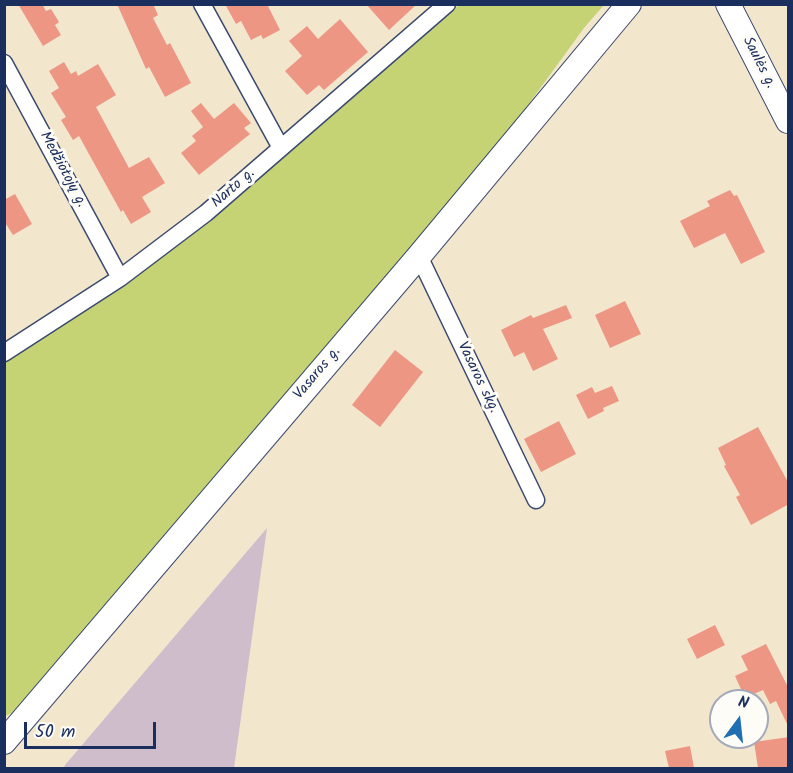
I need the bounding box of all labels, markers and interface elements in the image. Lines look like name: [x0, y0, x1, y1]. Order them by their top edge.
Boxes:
street label: Saulės g.: [737, 34, 779, 92]
street label: Medžiotojų g.: [35, 129, 89, 211]
street label: Narto g.: [209, 165, 259, 213]
street label: Vasaros skg.: [452, 340, 502, 416]
street label: Vasaros g.: [291, 344, 345, 404]
north arrow: [709, 689, 769, 749]
text: N: [735, 690, 751, 716]
scale bar: [27, 710, 159, 748]
text: 50 m: [35, 718, 75, 747]

